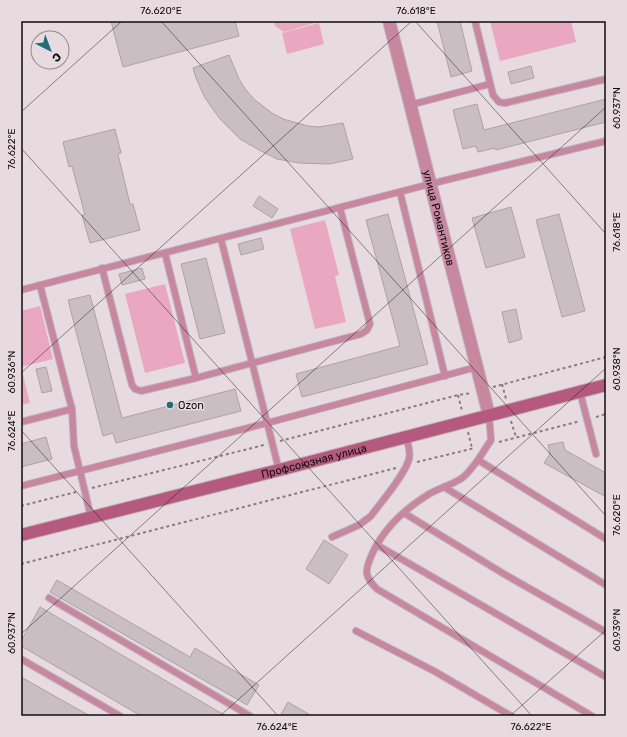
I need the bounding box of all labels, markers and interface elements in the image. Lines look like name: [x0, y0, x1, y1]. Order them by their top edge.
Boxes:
text: 76.620°E: [140, 5, 182, 17]
text: 76.618°E: [396, 5, 436, 17]
north arrow: [30, 30, 70, 70]
text: С: [49, 50, 64, 65]
text: 60.937°N: [611, 87, 623, 129]
text: 76.622°E: [6, 129, 18, 169]
street label: улица Романтиков: [421, 168, 457, 267]
text: 76.618°E: [611, 212, 623, 252]
text: 60.938°N: [611, 347, 623, 391]
text: 60.936°N: [6, 350, 18, 393]
place label: Ozon: [178, 399, 204, 412]
marker: Ozon: [165, 400, 175, 410]
text: 76.624°E: [6, 410, 18, 452]
street label: Профсоюзная улица: [260, 441, 368, 481]
text: 76.620°E: [611, 494, 623, 536]
text: 60.939°N: [611, 609, 623, 651]
text: 60.937°N: [6, 612, 18, 654]
text: 76.624°E: [256, 721, 298, 733]
text: 76.622°E: [511, 721, 551, 733]

